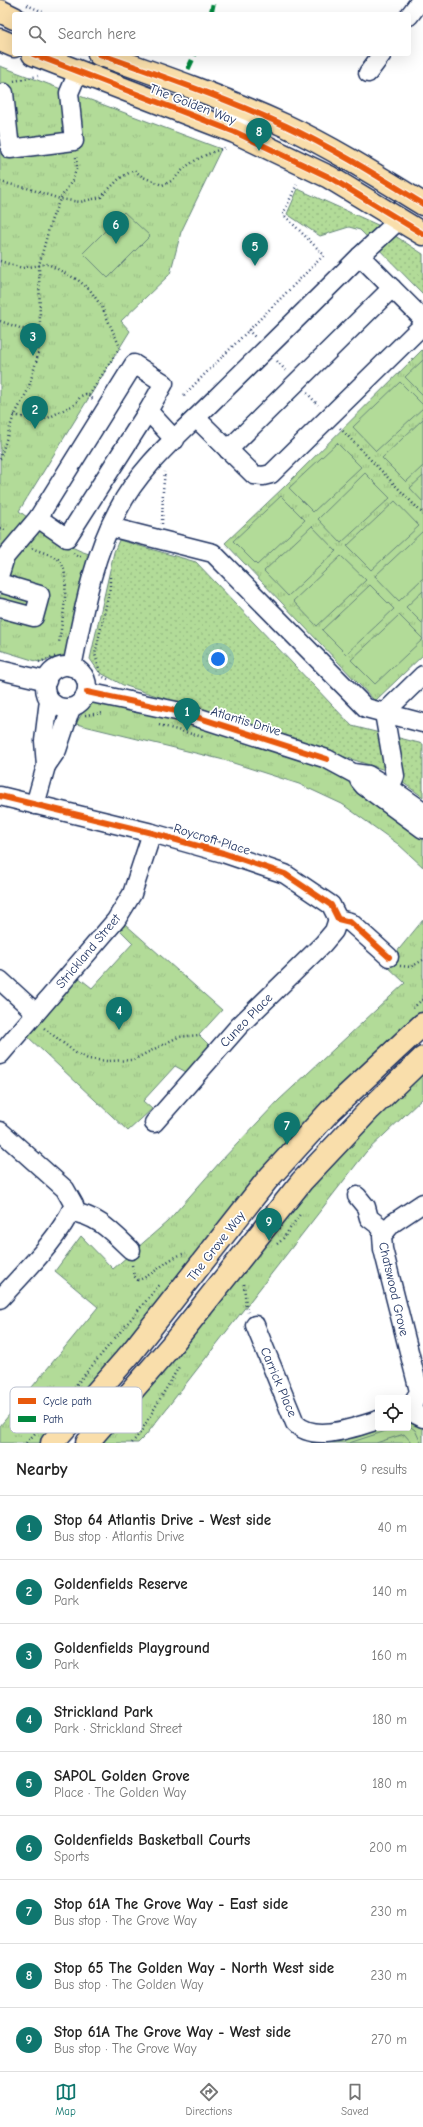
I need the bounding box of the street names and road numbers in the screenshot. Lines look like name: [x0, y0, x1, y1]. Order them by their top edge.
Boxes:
street label: The Golden Way: [148, 81, 239, 127]
street label: Atlantis Drive: [209, 703, 283, 739]
street label: Roycroft Place: [172, 820, 253, 858]
street label: Strickland Street: [53, 910, 124, 991]
street label: Cuneo Place: [217, 990, 276, 1050]
street label: The Grove Way: [184, 1208, 248, 1284]
street label: Chatswood Grove: [376, 1241, 412, 1338]
street label: Carrick Place: [258, 1345, 301, 1420]

